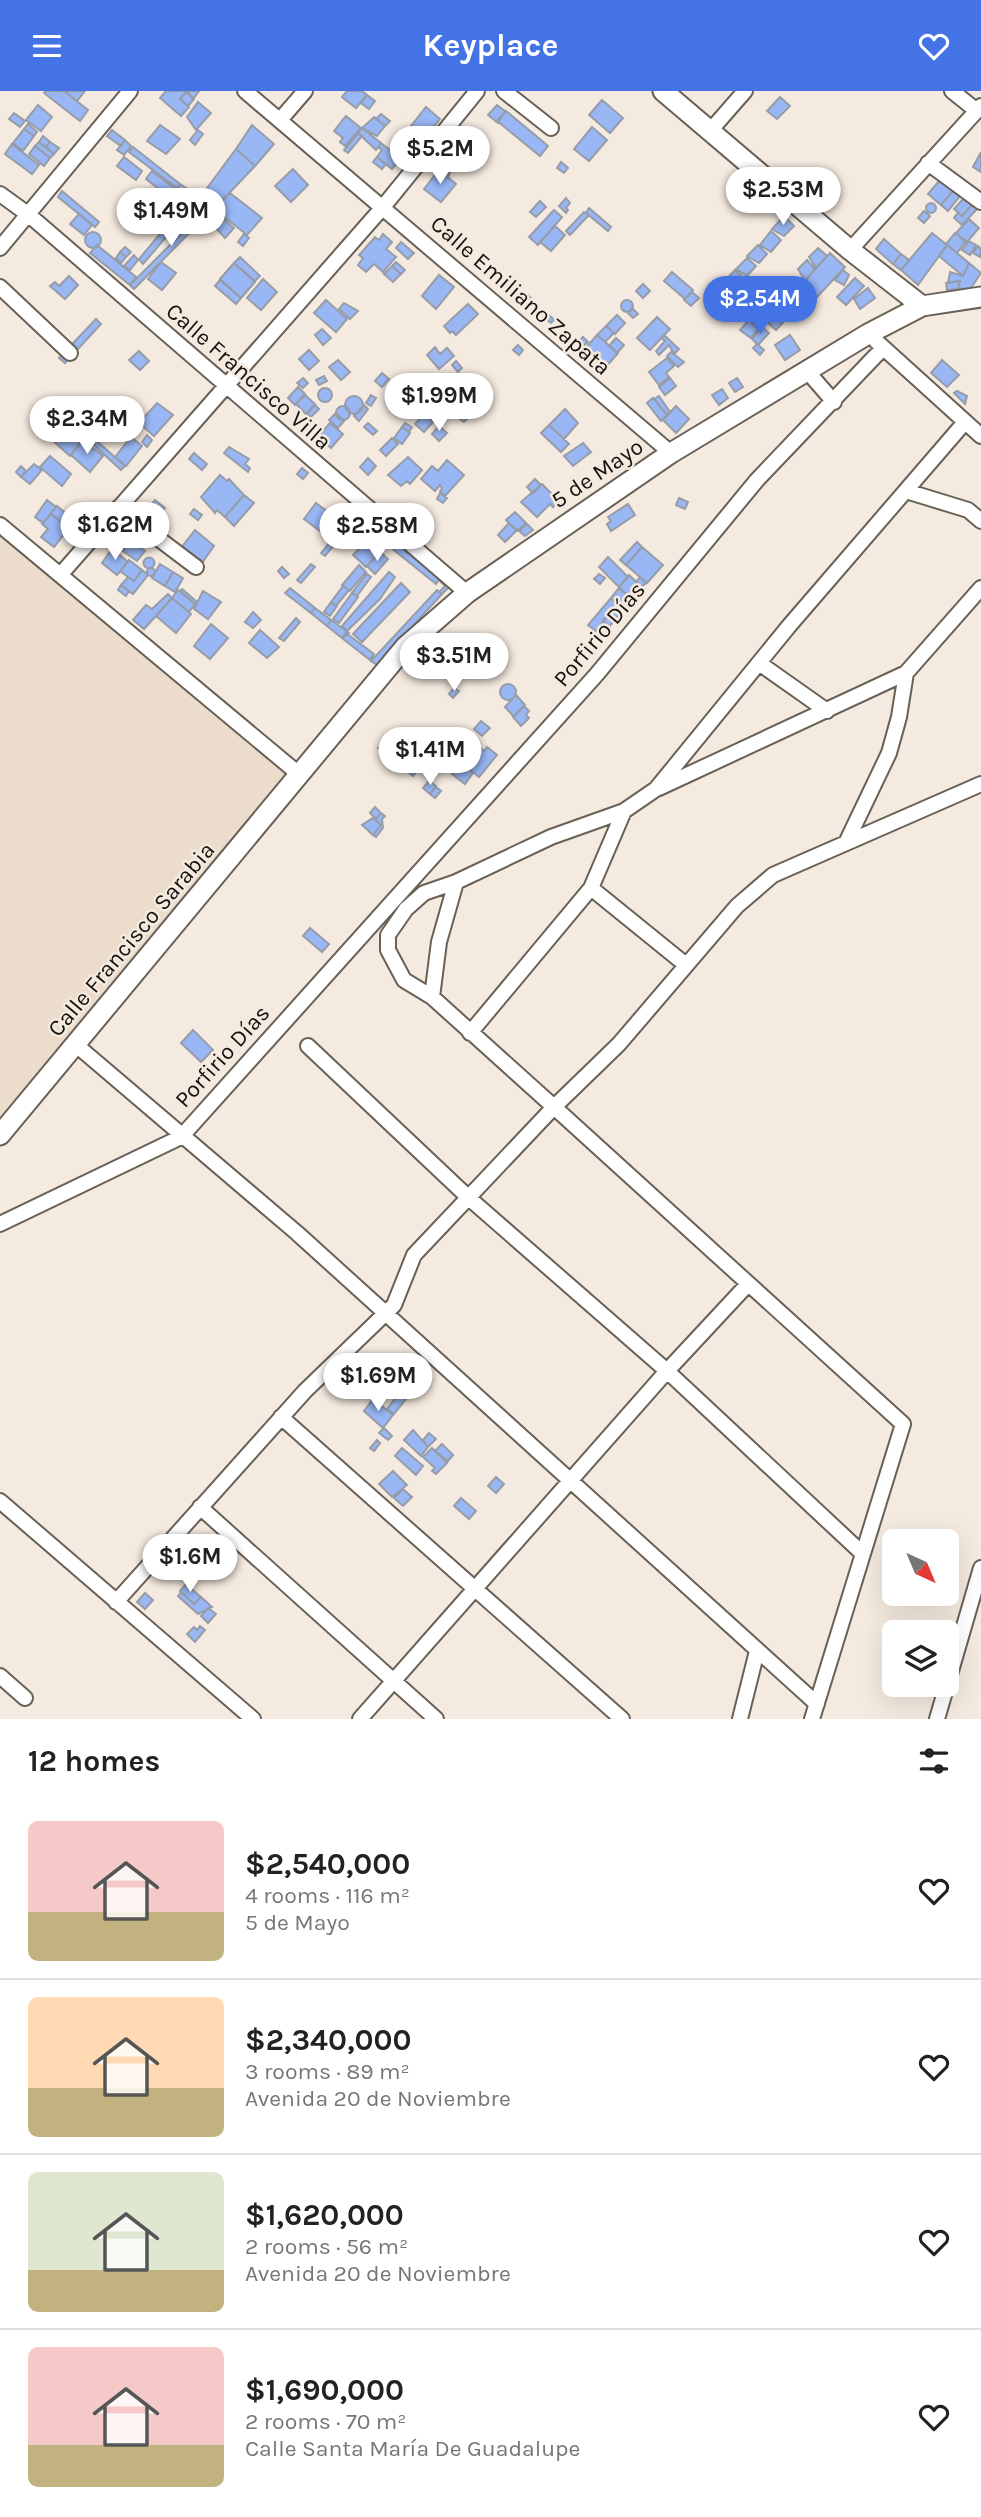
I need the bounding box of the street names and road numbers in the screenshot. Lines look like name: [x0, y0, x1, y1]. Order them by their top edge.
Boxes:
street label: Calle Emiliano Zapata: [425, 210, 616, 381]
street label: Calle Francisco Villa: [161, 297, 337, 455]
street label: 5 de Mayo: [546, 433, 648, 514]
street label: Porfirio Días: [548, 576, 651, 692]
street label: Calle Francisco Sarabia: [42, 837, 221, 1042]
street label: Porfirio Días: [169, 1000, 275, 1113]

